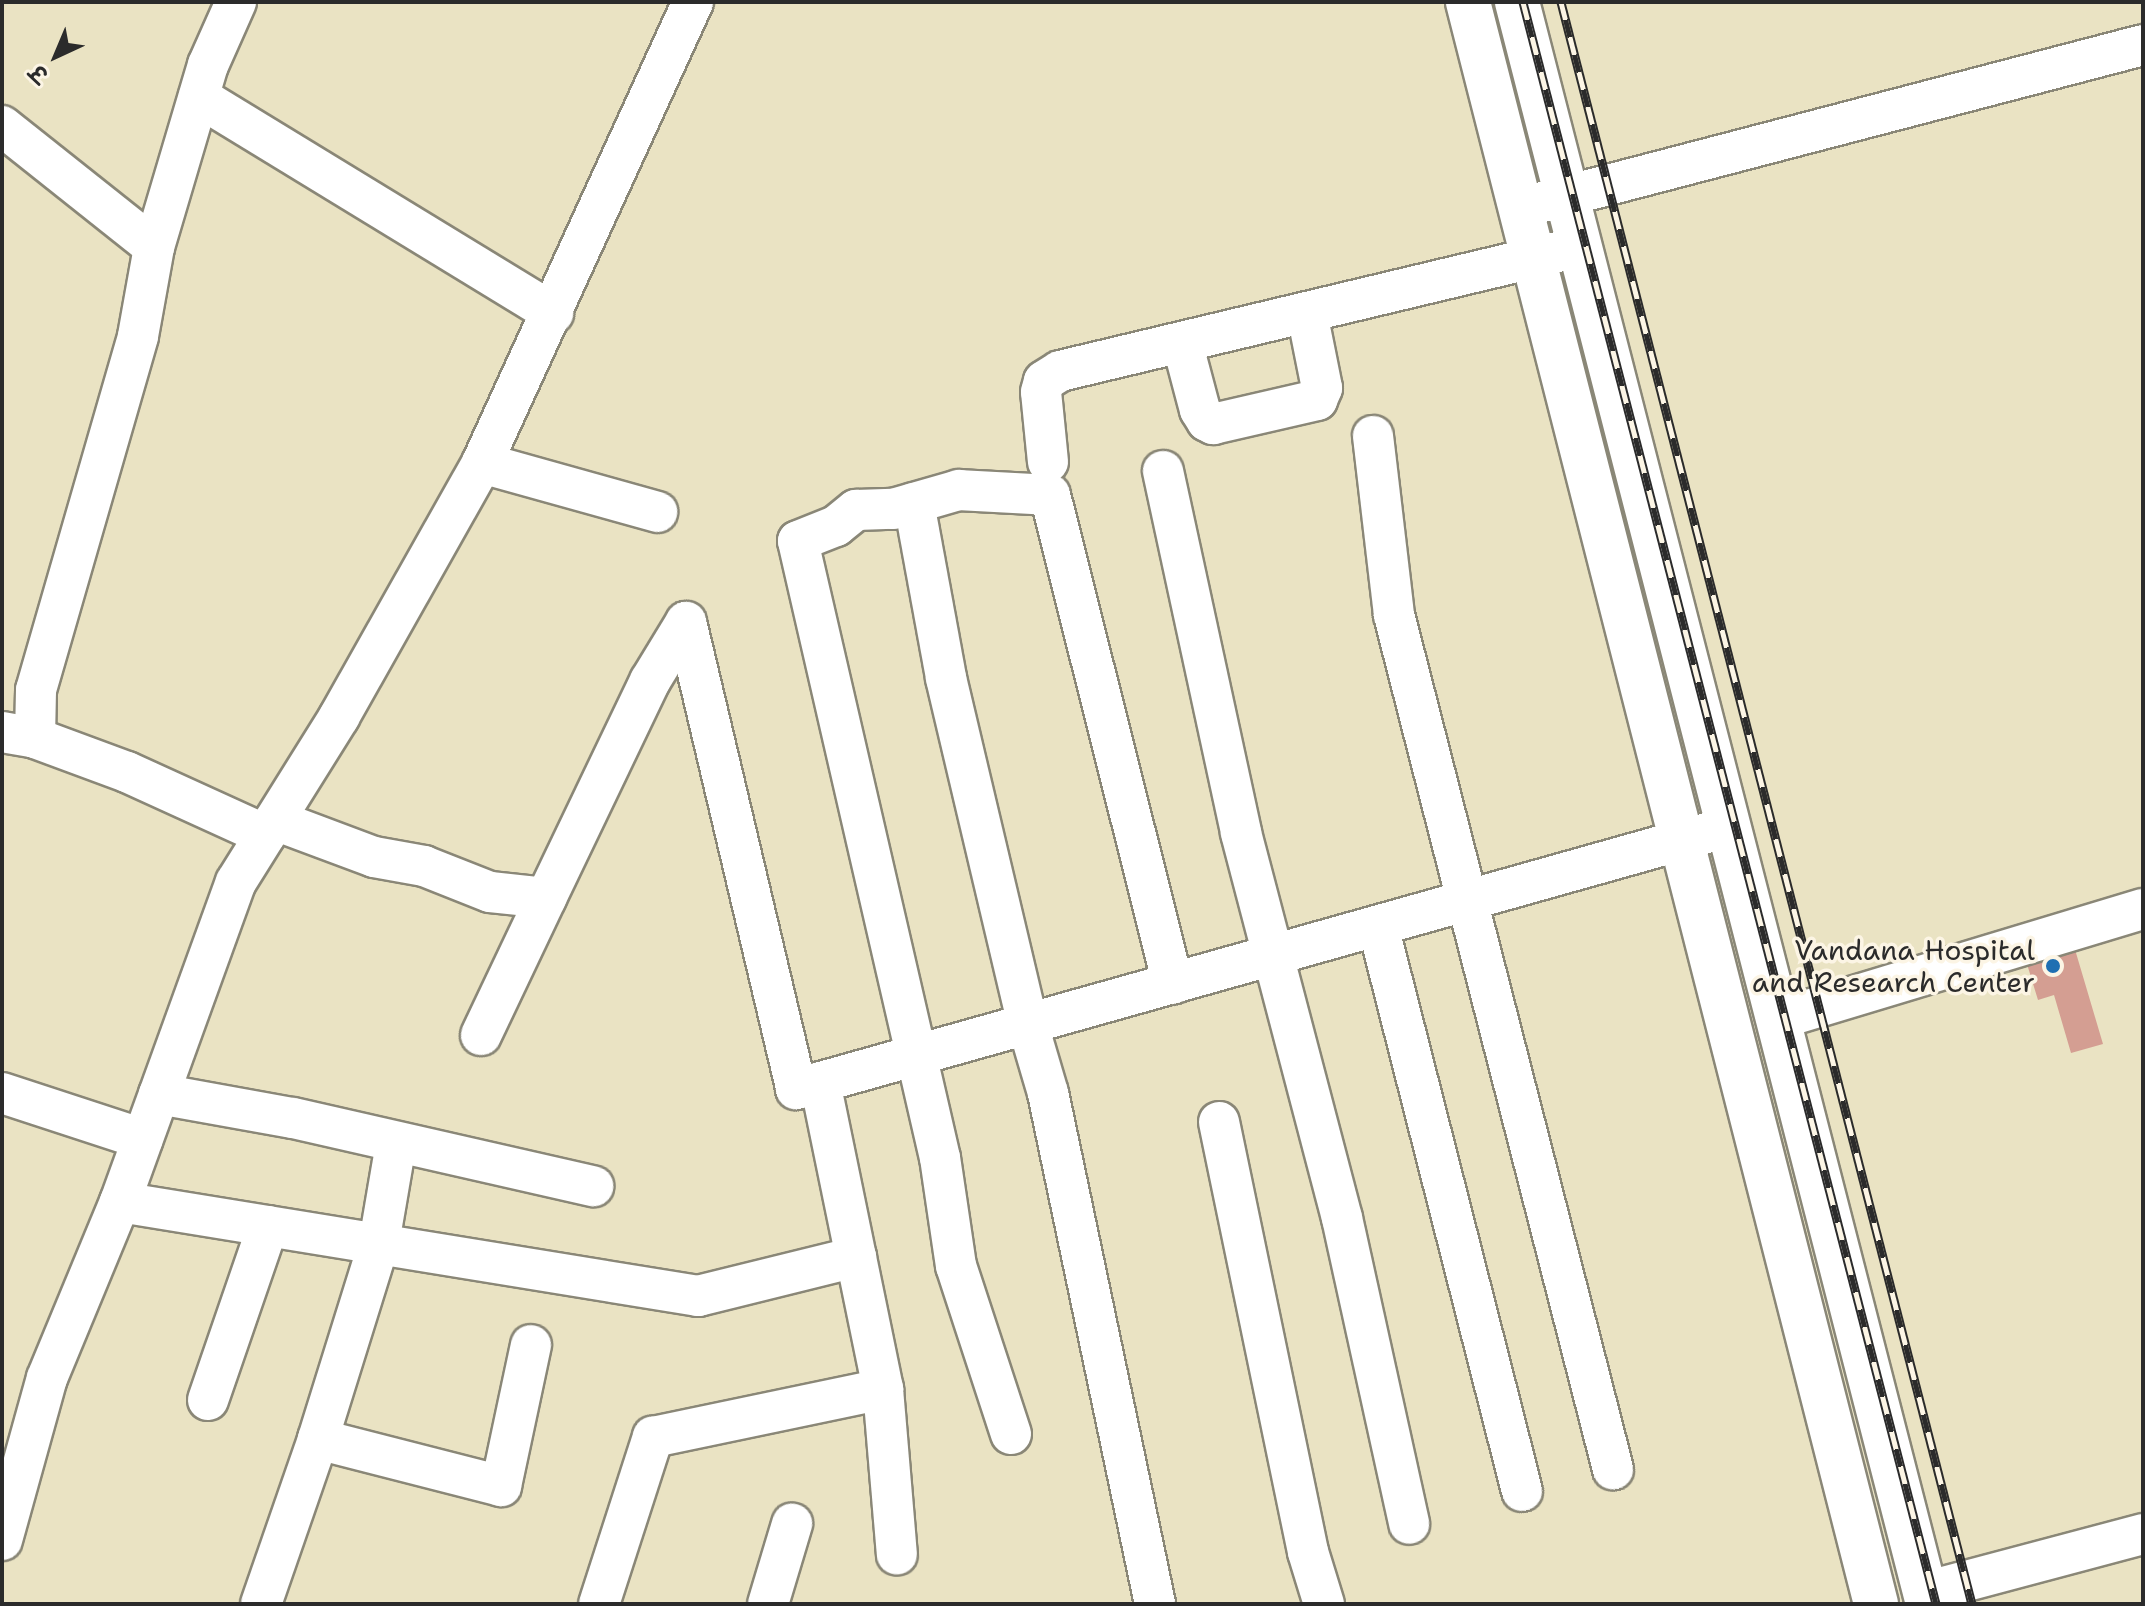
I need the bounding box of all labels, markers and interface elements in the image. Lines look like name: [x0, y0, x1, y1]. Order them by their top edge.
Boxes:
north arrow: [16, 16, 96, 96]
text: उ: [24, 58, 54, 89]
place label: Vandana Hospital and Research Center: [1752, 933, 2035, 999]
marker: Vandana Hospital and Research Center: [2042, 955, 2064, 977]

